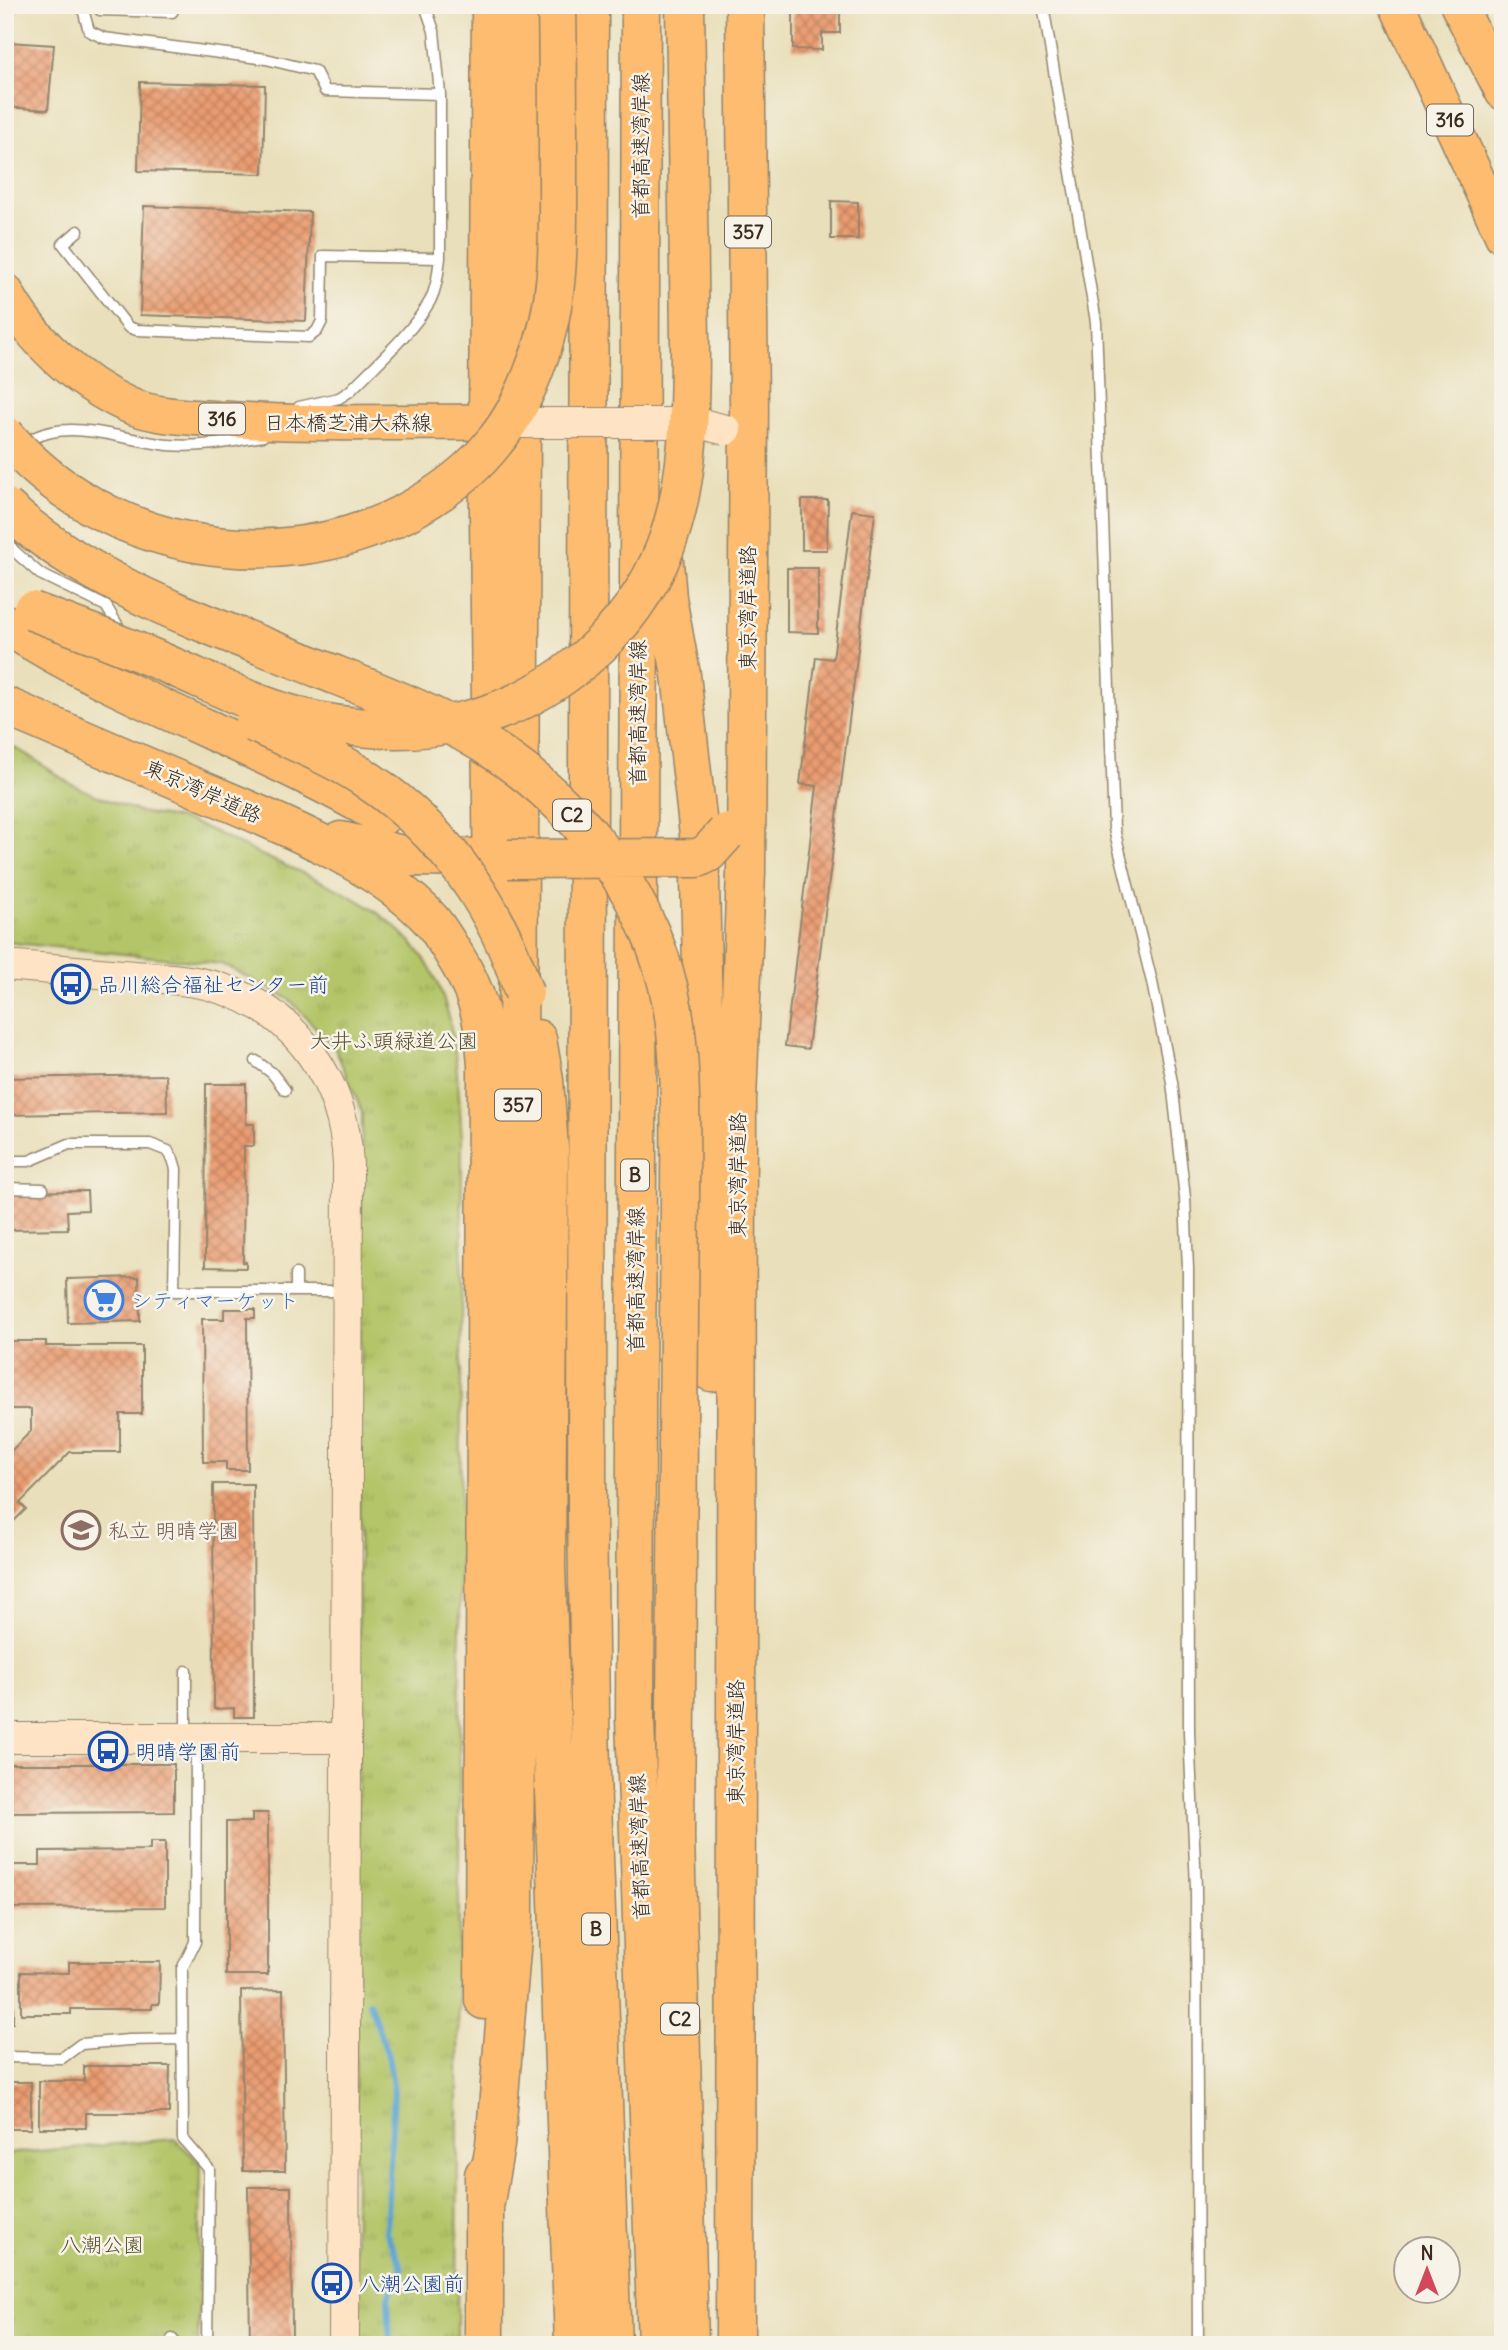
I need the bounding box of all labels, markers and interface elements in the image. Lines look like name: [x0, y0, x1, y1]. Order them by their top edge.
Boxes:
street label: 首都高速湾岸線: [627, 73, 654, 220]
road number: 316: [1427, 104, 1473, 136]
road number: 357: [725, 216, 771, 248]
road number: 316: [199, 404, 245, 434]
street label: 日本橋芝浦大森線: [264, 409, 432, 436]
street label: 東京湾岸道路: [734, 545, 761, 671]
street label: 首都高速湾岸線: [624, 640, 651, 787]
street label: 東京湾岸道路: [140, 753, 266, 829]
road number: C2: [553, 800, 591, 830]
bus stop icon: 品川総合福祉センター前: [50, 963, 92, 1005]
place label: 品川総合福祉センター前: [98, 971, 328, 998]
park label: 大井ふ頭緑道公園: [310, 1027, 478, 1054]
road number: 357: [495, 1090, 541, 1120]
street label: 東京湾岸道路: [724, 1112, 751, 1238]
road number: B: [621, 1160, 649, 1190]
street label: 首都高速湾岸線: [622, 1207, 649, 1354]
supermarket icon: シティマーケット: [83, 1279, 125, 1321]
place label: シティマーケット: [131, 1287, 299, 1314]
school or university icon: 私立 明晴学園: [60, 1509, 102, 1551]
place label: 私立 明晴学園: [108, 1517, 239, 1544]
street label: 東京湾岸道路: [722, 1679, 749, 1805]
bus stop icon: 明晴学園前: [87, 1730, 129, 1772]
place label: 明晴学園前: [135, 1738, 240, 1765]
street label: 首都高速湾岸線: [623, 1773, 655, 1921]
road number: B: [582, 1913, 610, 1944]
road number: C2: [661, 2004, 699, 2035]
park label: 八潮公園: [60, 2231, 144, 2258]
north arrow: [1392, 2234, 1462, 2304]
text: N: [1420, 2241, 1434, 2265]
bus stop icon: 八潮公園前: [311, 2262, 353, 2304]
place label: 八潮公園前: [359, 2270, 464, 2297]

